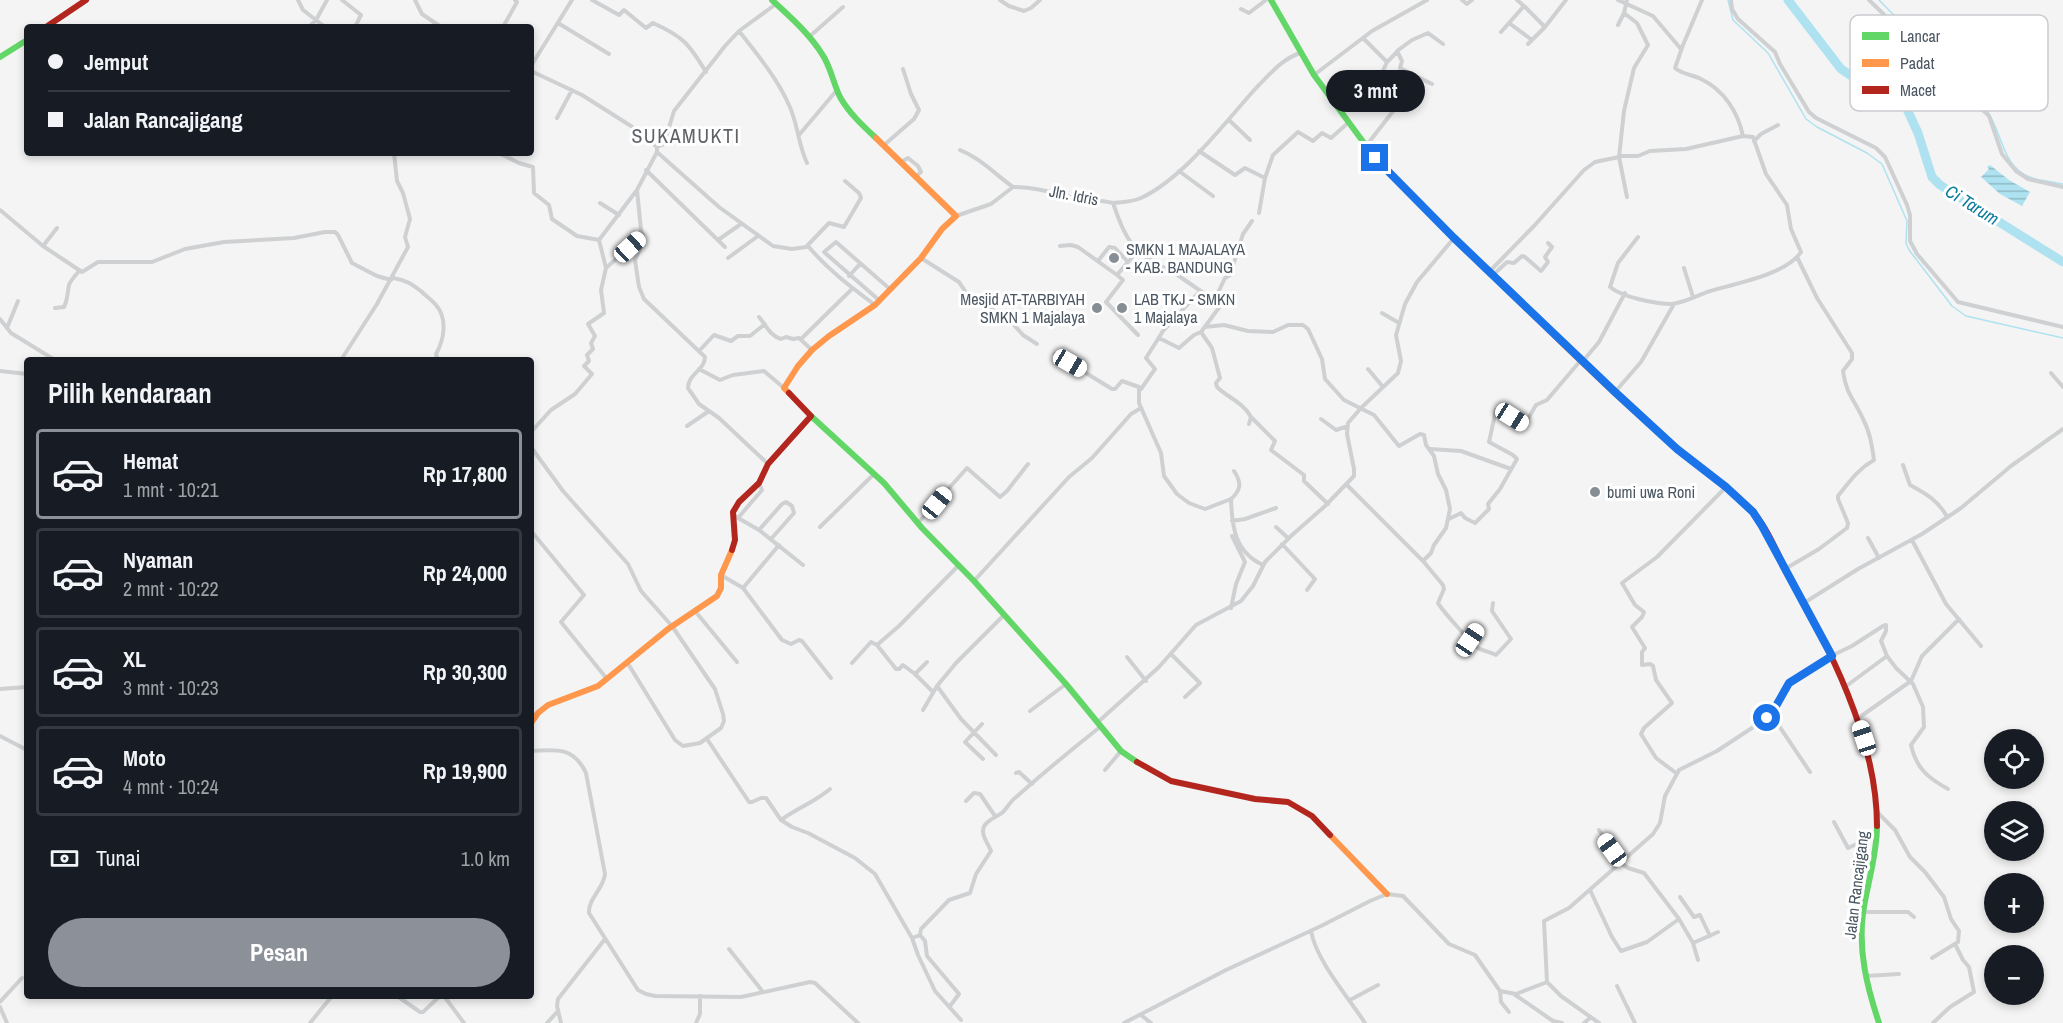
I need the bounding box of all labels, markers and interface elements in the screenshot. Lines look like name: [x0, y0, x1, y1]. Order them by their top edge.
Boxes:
legend: [1850, 15, 2048, 111]
text: Lancar: [1900, 25, 1941, 47]
text: Jemput: [84, 47, 148, 77]
text: Padat: [1900, 52, 1935, 74]
callout: 3 mnt: [1326, 71, 1424, 113]
text: 3 mnt: [1354, 77, 1397, 104]
text: Macet: [1900, 79, 1936, 101]
text: Jalan Rancajigang: [84, 105, 242, 135]
district label: SUKAMUKTI: [631, 122, 741, 149]
route end: [1361, 144, 1388, 171]
water label: Ci Tarum: [1941, 178, 2004, 231]
street label: Jln. Idris: [1048, 179, 1100, 211]
car: [611, 228, 649, 266]
place label: SMKN 1 MAJALAYA - KAB. BANDUNG: [1126, 238, 1245, 278]
marker: SMKN 1 MAJALAYA - KAB. BANDUNG: [1107, 251, 1121, 265]
place label: Mesjid AT-TARBIYAH SMKN 1 Majalaya: [960, 288, 1086, 328]
place label: LAB TKJ - SMKN 1 Majalaya: [1134, 288, 1235, 328]
marker: Mesjid AT-TARBIYAH SMKN 1 Majalaya: [1090, 301, 1104, 315]
marker: LAB TKJ - SMKN 1 Majalaya: [1115, 301, 1129, 315]
car: [1050, 346, 1090, 380]
text: Pilih kendaraan: [48, 375, 212, 411]
car: [1492, 400, 1532, 434]
text: Hemat: [123, 446, 178, 476]
icon: car: [51, 447, 105, 501]
text: Rp 17,800: [423, 459, 507, 489]
text: 1 mnt · 10:21: [123, 476, 219, 503]
place label: bumi uwa Roni: [1607, 481, 1695, 503]
car: [919, 483, 955, 523]
marker: bumi uwa Roni: [1588, 485, 1602, 499]
text: Nyaman: [123, 545, 193, 575]
icon: car: [51, 546, 105, 600]
text: Rp 24,000: [423, 558, 507, 588]
text: 2 mnt · 10:22: [123, 575, 219, 602]
car: [1452, 620, 1488, 660]
text: XL: [123, 644, 146, 674]
icon: car: [51, 645, 105, 699]
text: Rp 30,300: [423, 657, 507, 687]
text: 3 mnt · 10:23: [123, 674, 219, 701]
route start: [1753, 704, 1780, 731]
car: [1850, 718, 1878, 758]
map controls: [1984, 729, 2044, 1005]
button: locate: [1984, 729, 2044, 789]
text: Moto: [123, 743, 166, 773]
icon: car: [51, 744, 105, 798]
text: Rp 19,900: [423, 756, 507, 786]
text: 4 mnt · 10:24: [123, 773, 219, 800]
button: layers: [1984, 801, 2044, 861]
street label: Jalan Rancajigang: [1838, 829, 1874, 940]
car: [1594, 830, 1630, 870]
icon: cash: [48, 842, 81, 875]
text: Tunai: [96, 843, 141, 873]
text: 1.0 km: [461, 845, 510, 872]
button: +: [1984, 873, 2044, 933]
button: Pesan: [48, 918, 510, 987]
button: −: [1984, 945, 2044, 1005]

